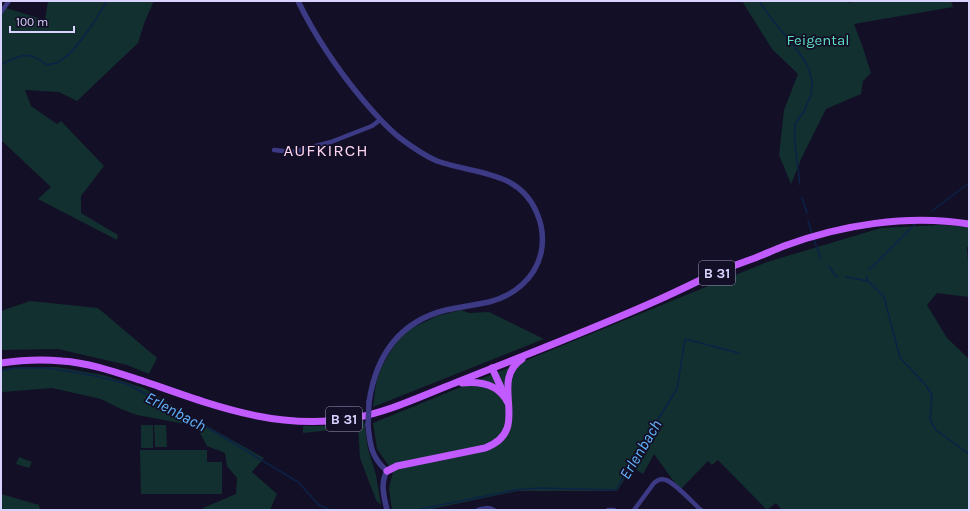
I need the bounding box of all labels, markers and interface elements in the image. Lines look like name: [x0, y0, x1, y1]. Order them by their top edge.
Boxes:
scale bar: [10, 8, 74, 34]
text: 100 m: [16, 15, 48, 29]
park label: Feigental: [787, 31, 849, 49]
district label: AUFKIRCH: [283, 140, 369, 160]
road number: B 31: [699, 261, 735, 285]
water label: Erlenbach: [142, 387, 210, 435]
road number: B 31: [326, 407, 362, 431]
water label: Erlenbach: [615, 416, 666, 483]

